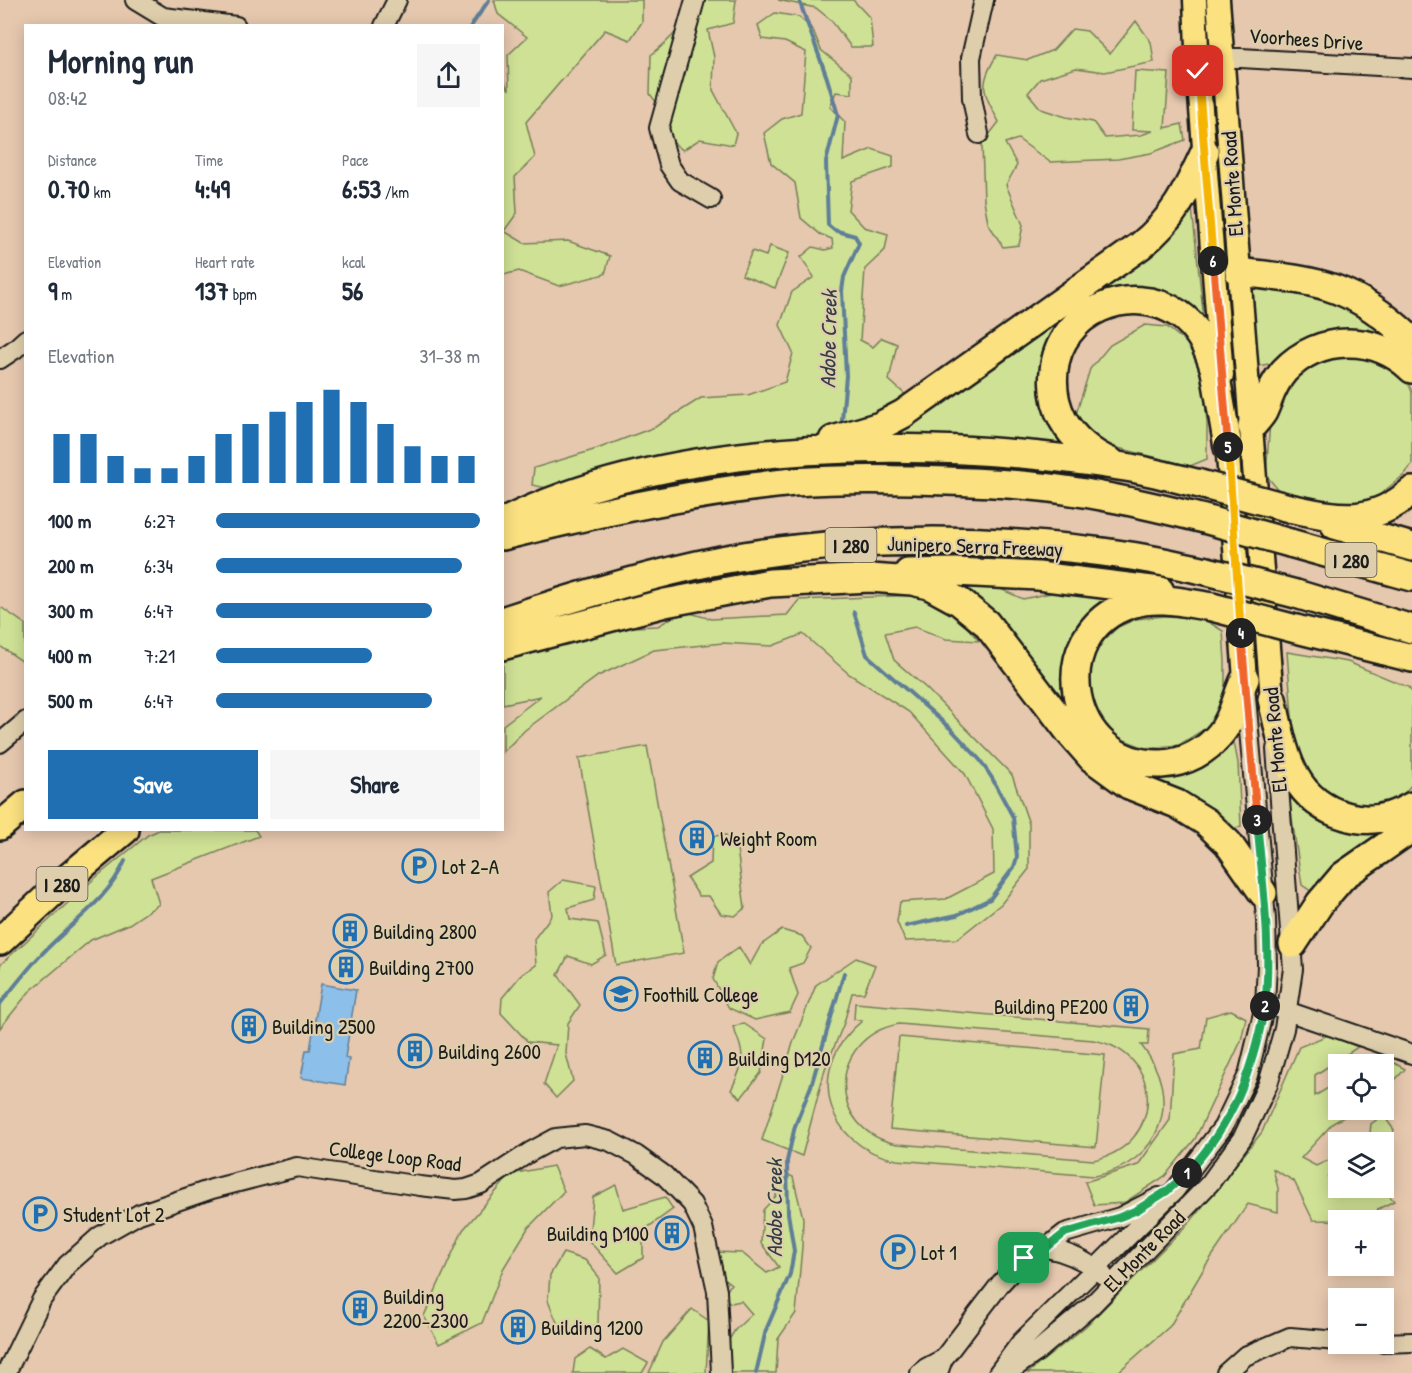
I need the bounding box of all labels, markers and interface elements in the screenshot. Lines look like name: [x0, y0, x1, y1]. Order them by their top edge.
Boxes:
street label: Voorhees Drive: [1248, 21, 1364, 57]
text: Morning run: [48, 39, 194, 83]
button: share: [417, 44, 480, 107]
pin: [1172, 45, 1223, 96]
icon: check: [1181, 54, 1214, 87]
text: 08:42: [48, 84, 87, 111]
street label: El Monte Road: [1214, 131, 1250, 237]
text: Distance: [48, 149, 97, 171]
text: Time: [195, 149, 223, 171]
text: Pace: [342, 149, 369, 171]
text: 0.70: [48, 171, 90, 206]
text: 4:49: [195, 171, 230, 206]
text: 6:53: [342, 171, 381, 206]
text: km: [90, 181, 111, 203]
text: /km: [381, 181, 409, 203]
pin: 6: [1198, 246, 1228, 276]
text: 6: [1210, 250, 1216, 272]
text: Elevation: [48, 251, 101, 273]
text: Heart rate: [195, 251, 255, 273]
text: kcal: [342, 251, 365, 273]
text: 9: [48, 273, 58, 308]
text: 137: [195, 273, 229, 308]
text: 56: [342, 273, 363, 308]
text: m: [58, 283, 72, 305]
text: bpm: [229, 283, 257, 305]
water label: Adobe Creek: [812, 288, 844, 388]
text: Elevation: [48, 342, 114, 369]
text: 31–38 m: [420, 342, 480, 369]
pin: 5: [1213, 432, 1243, 462]
text: 5: [1225, 436, 1231, 458]
text: 100 m: [48, 507, 91, 534]
text: 6:27: [144, 507, 176, 534]
road number: I 280: [826, 528, 876, 562]
street label: Junipero Serra Freeway: [887, 528, 1063, 564]
road number: I 280: [1326, 543, 1376, 577]
text: 200 m: [48, 552, 93, 579]
text: 6:34: [144, 552, 173, 579]
text: 300 m: [48, 597, 93, 624]
text: 6:47: [144, 597, 174, 624]
pin: 4: [1226, 618, 1256, 648]
text: 4: [1238, 622, 1244, 644]
text: 400 m: [48, 642, 92, 669]
text: 7:21: [144, 642, 175, 669]
street label: El Monte Road: [1256, 686, 1294, 794]
text: 500 m: [48, 687, 93, 714]
text: 6:47: [144, 687, 174, 714]
button: Save: [48, 750, 258, 819]
button: Share: [270, 750, 480, 819]
pin: 3: [1242, 805, 1272, 835]
text: 3: [1253, 809, 1261, 831]
building icon: Weight Room: [679, 820, 715, 856]
place label: Weight Room: [720, 824, 817, 853]
parking icon: Lot 2-A: [401, 848, 437, 884]
place label: Lot 2-A: [442, 852, 499, 881]
road number: I 280: [36, 867, 88, 901]
building icon: Building 2800: [332, 913, 368, 949]
place label: Building 2800: [373, 917, 477, 946]
building icon: Building 2700: [328, 949, 364, 985]
place label: Building 2700: [369, 953, 474, 982]
school or university icon: Foothill College: [603, 976, 639, 1012]
place label: Foothill College: [643, 980, 759, 1009]
building icon: Building PE200: [1113, 988, 1149, 1024]
pin: 2: [1250, 991, 1280, 1021]
place label: Building PE200: [994, 992, 1108, 1021]
text: 2: [1261, 995, 1269, 1017]
building icon: Building 2500: [231, 1008, 267, 1044]
place label: Building 2500: [272, 1012, 375, 1041]
building icon: Building 2600: [397, 1033, 433, 1069]
place label: Building 2600: [438, 1037, 541, 1066]
building icon: Building D120: [687, 1040, 723, 1076]
place label: Building D120: [728, 1044, 831, 1073]
map controls: [1328, 1054, 1394, 1354]
button: locate: [1328, 1054, 1394, 1120]
button: layers: [1328, 1132, 1394, 1198]
street label: College Loop Road: [327, 1134, 463, 1178]
water label: Adobe Creek: [759, 1157, 789, 1257]
pin: 1: [1172, 1158, 1202, 1188]
text: 1: [1184, 1162, 1190, 1184]
parking icon: Student Lot 2: [22, 1196, 58, 1232]
place label: Student Lot 2: [63, 1200, 165, 1229]
street label: El Monte Road: [1097, 1204, 1191, 1298]
button: +: [1328, 1210, 1394, 1276]
building icon: Building D100: [654, 1215, 690, 1251]
place label: Building D100: [547, 1219, 649, 1248]
pin: [998, 1232, 1049, 1283]
parking icon: Lot 1: [880, 1234, 916, 1270]
place label: Lot 1: [921, 1238, 957, 1267]
icon: arrive: [1007, 1241, 1040, 1274]
place label: Building 2200–2300: [383, 1282, 468, 1335]
button: −: [1328, 1288, 1394, 1354]
building icon: Building 2200–2300: [342, 1290, 378, 1326]
building icon: Building 1200: [500, 1309, 536, 1345]
place label: Building 1200: [541, 1313, 643, 1342]

